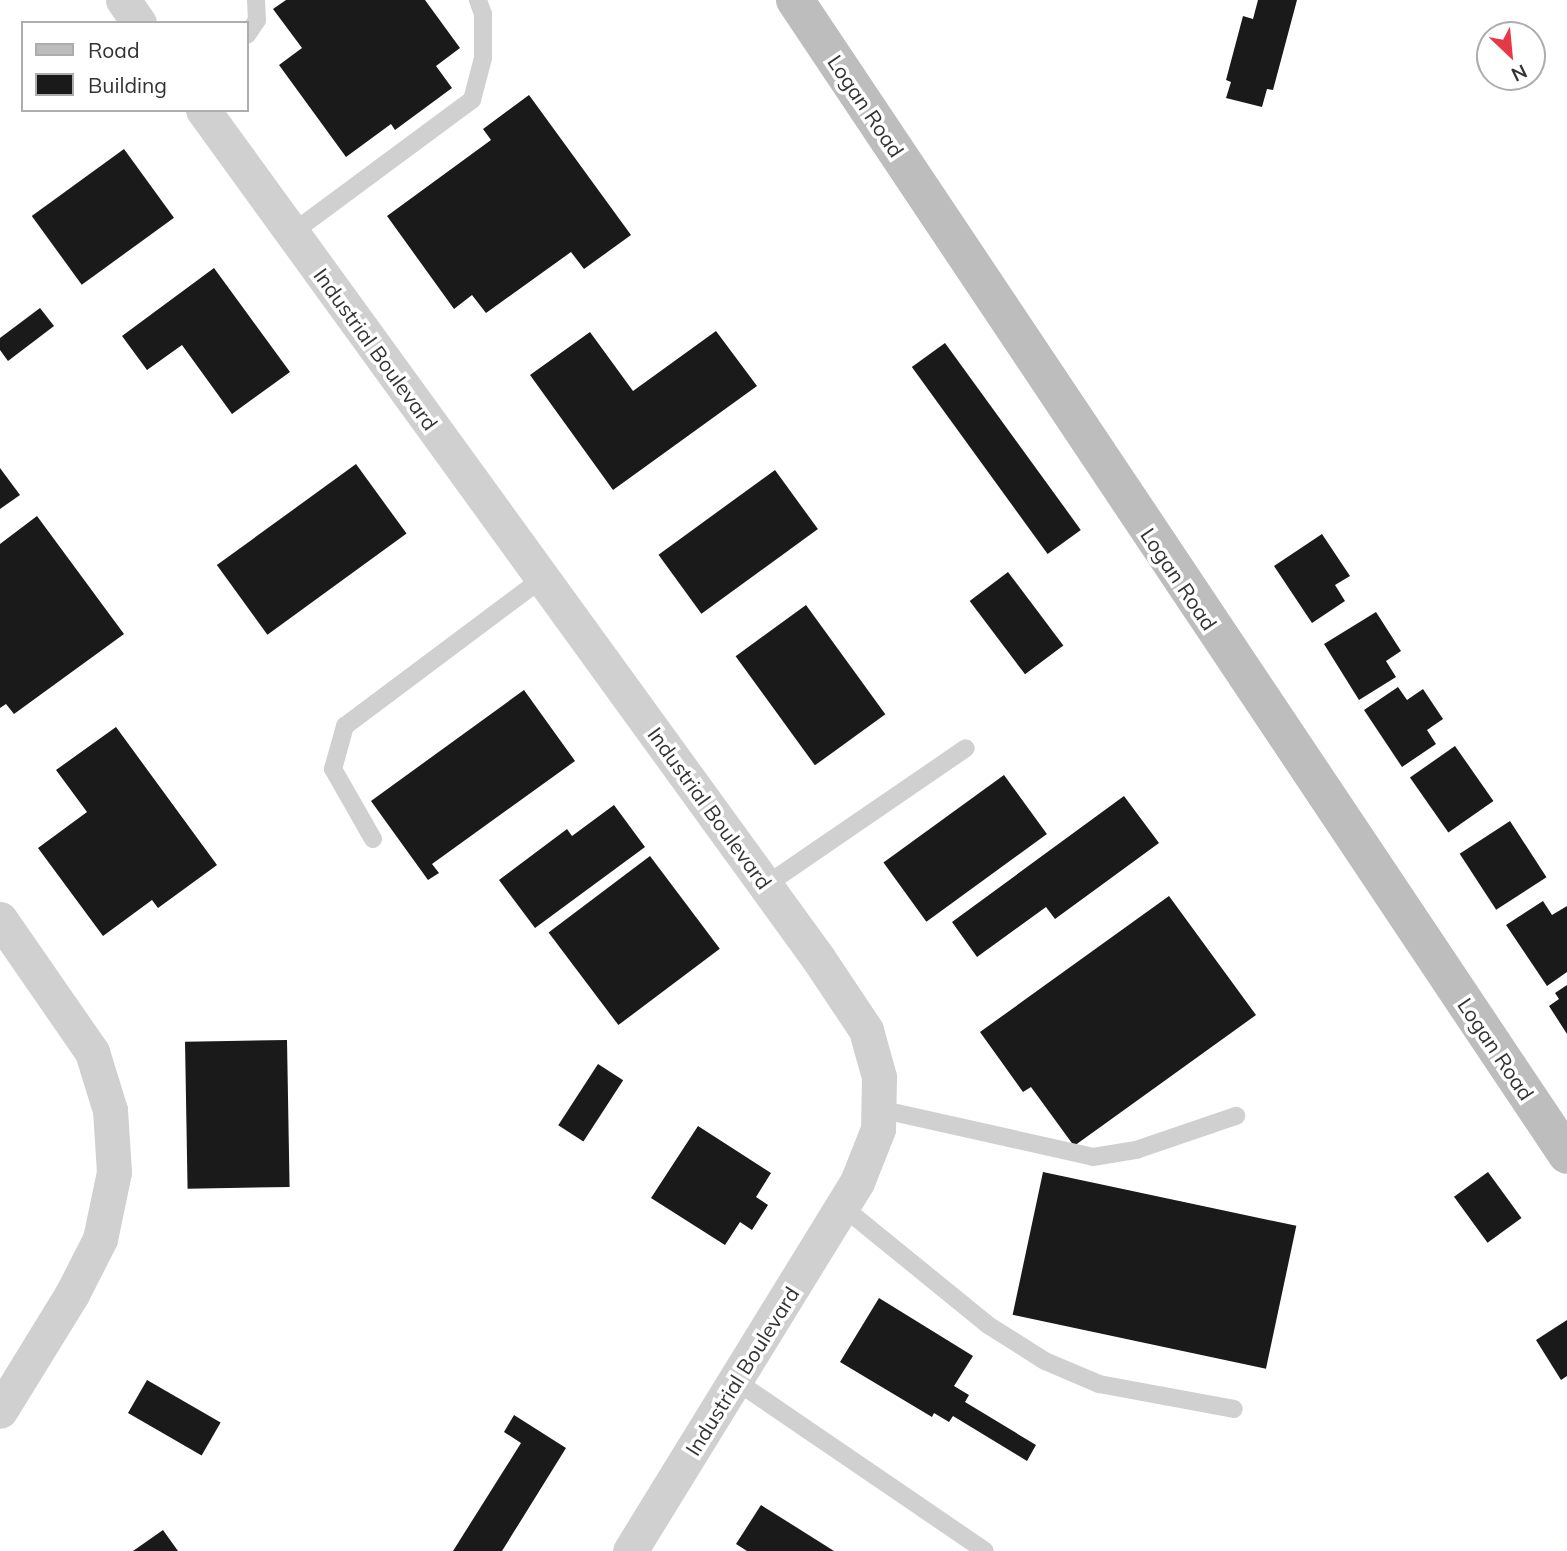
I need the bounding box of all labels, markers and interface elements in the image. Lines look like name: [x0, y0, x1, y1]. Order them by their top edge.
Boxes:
legend: [21, 21, 248, 112]
north arrow: [1476, 21, 1546, 91]
text: Road: [88, 37, 139, 63]
street label: Logan Road: [823, 50, 909, 162]
text: N: [1508, 59, 1531, 87]
text: Building: [88, 72, 167, 98]
street label: Industrial Boulevard: [309, 263, 443, 435]
street label: Logan Road: [1136, 523, 1222, 635]
street label: Industrial Boulevard: [643, 722, 777, 894]
street label: Logan Road: [1453, 993, 1539, 1105]
street label: Industrial Boulevard: [680, 1282, 804, 1460]

